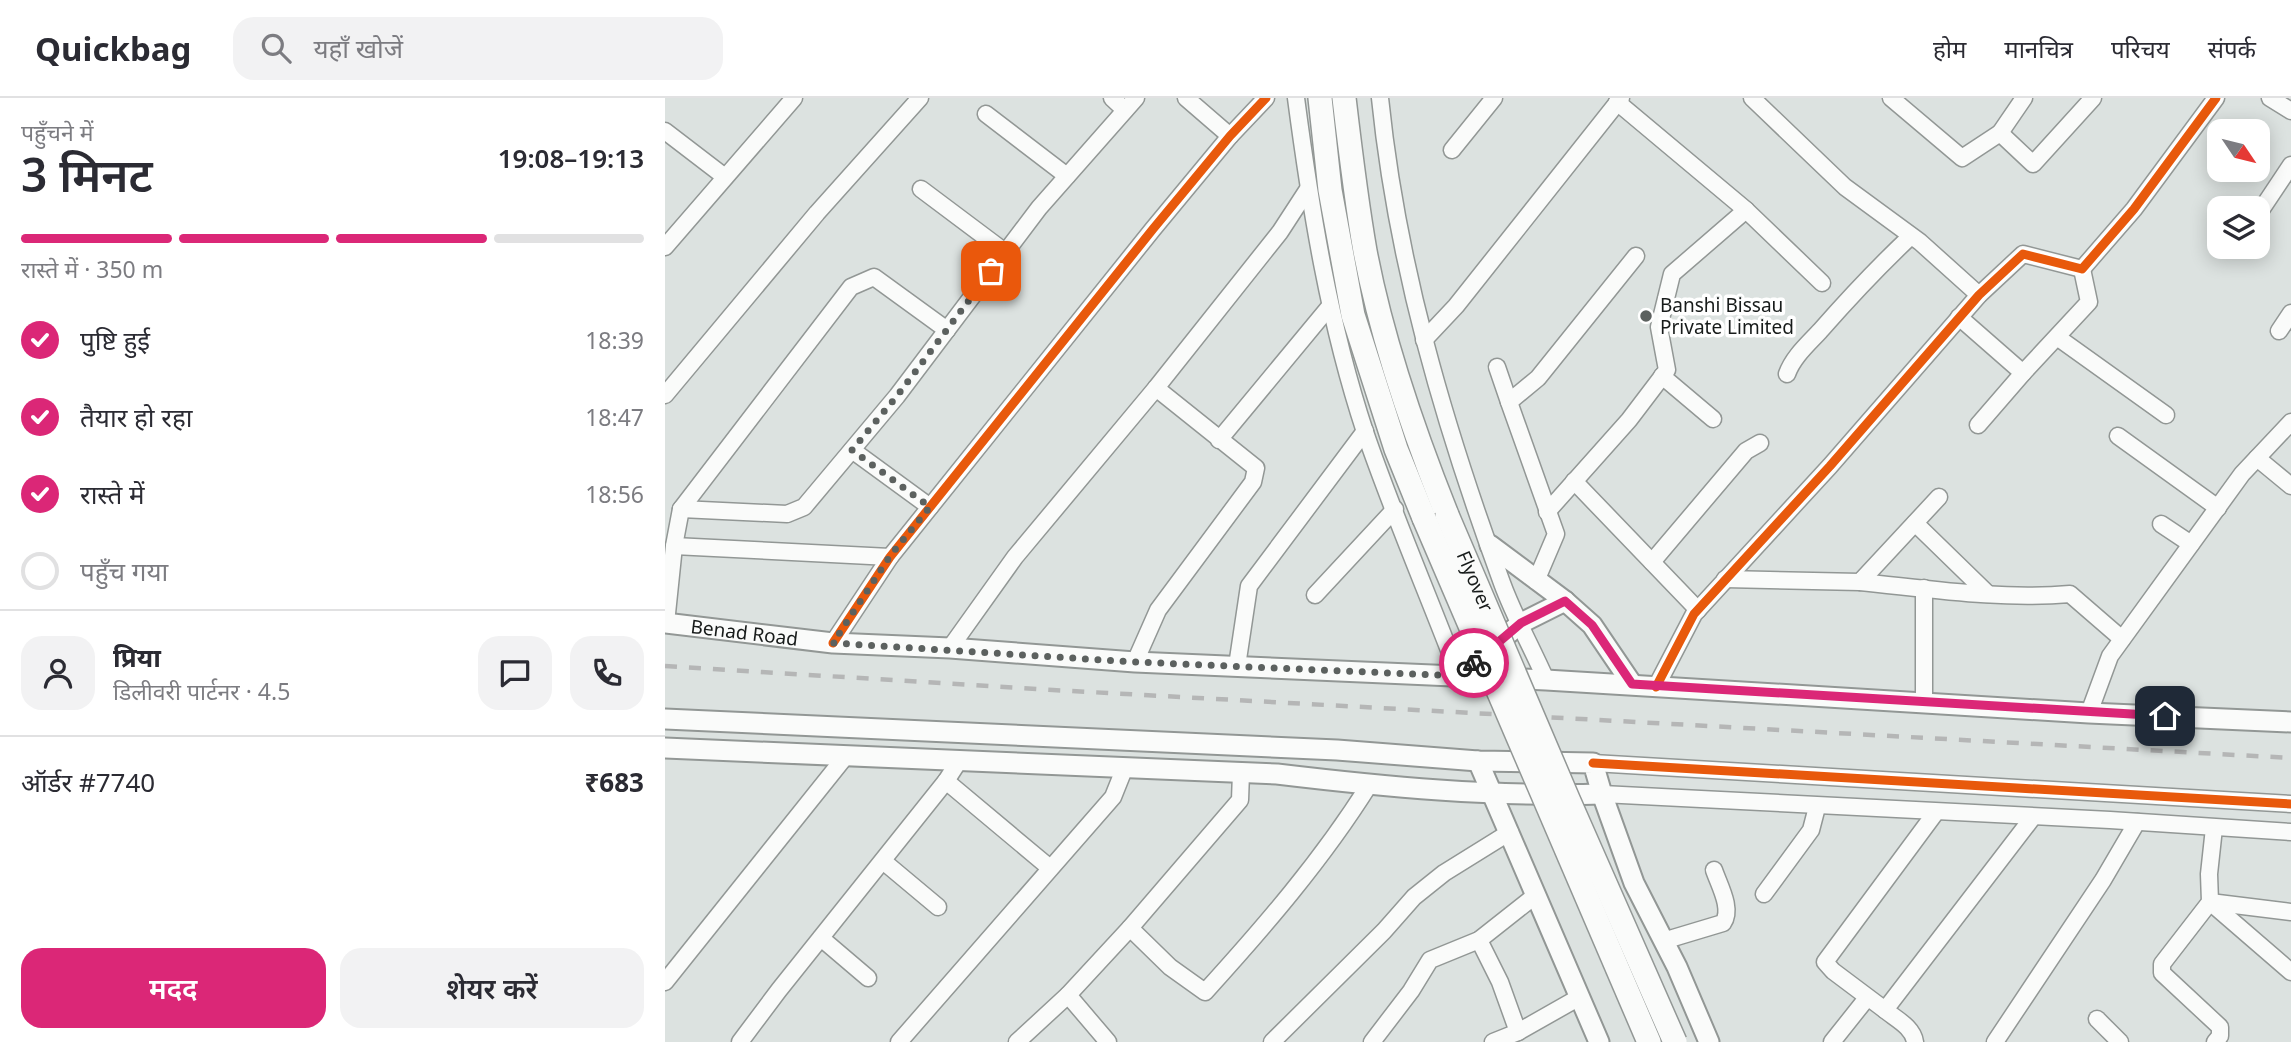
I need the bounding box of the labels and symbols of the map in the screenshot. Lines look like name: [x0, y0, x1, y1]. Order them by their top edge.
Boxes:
north arrow: [2207, 119, 2270, 182]
pin: [961, 241, 1021, 301]
place label: Banshi Bissau Private Limited: [1660, 292, 1794, 340]
marker: Banshi Bissau Private Limited: [1638, 308, 1654, 324]
street label: Flyover: [1451, 547, 1500, 616]
street label: Benad Road: [689, 613, 800, 652]
courier: [1439, 628, 1509, 698]
pin: [2135, 686, 2195, 746]

